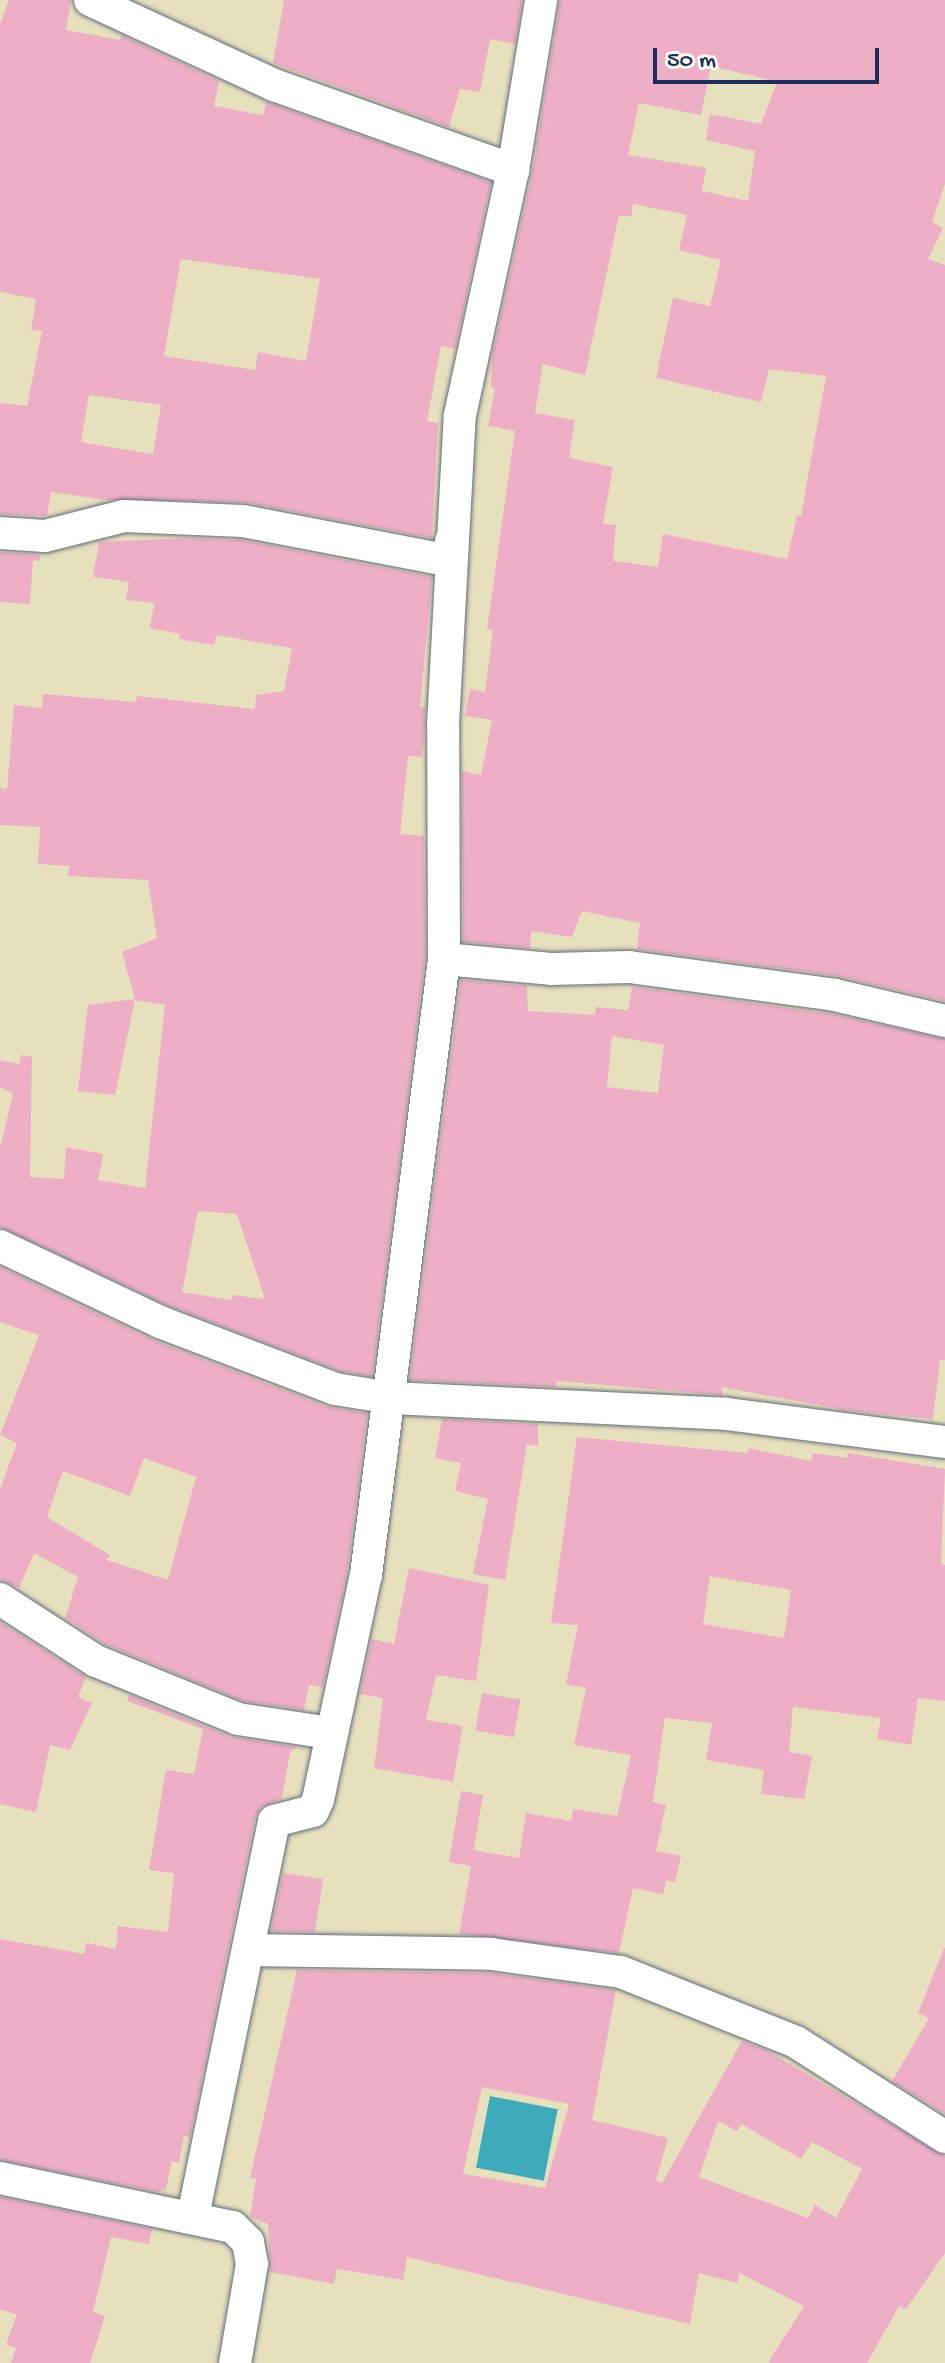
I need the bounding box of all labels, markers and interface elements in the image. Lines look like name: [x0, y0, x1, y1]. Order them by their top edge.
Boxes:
scale bar: [657, 32, 883, 82]
text: 50 m: [667, 47, 716, 76]

